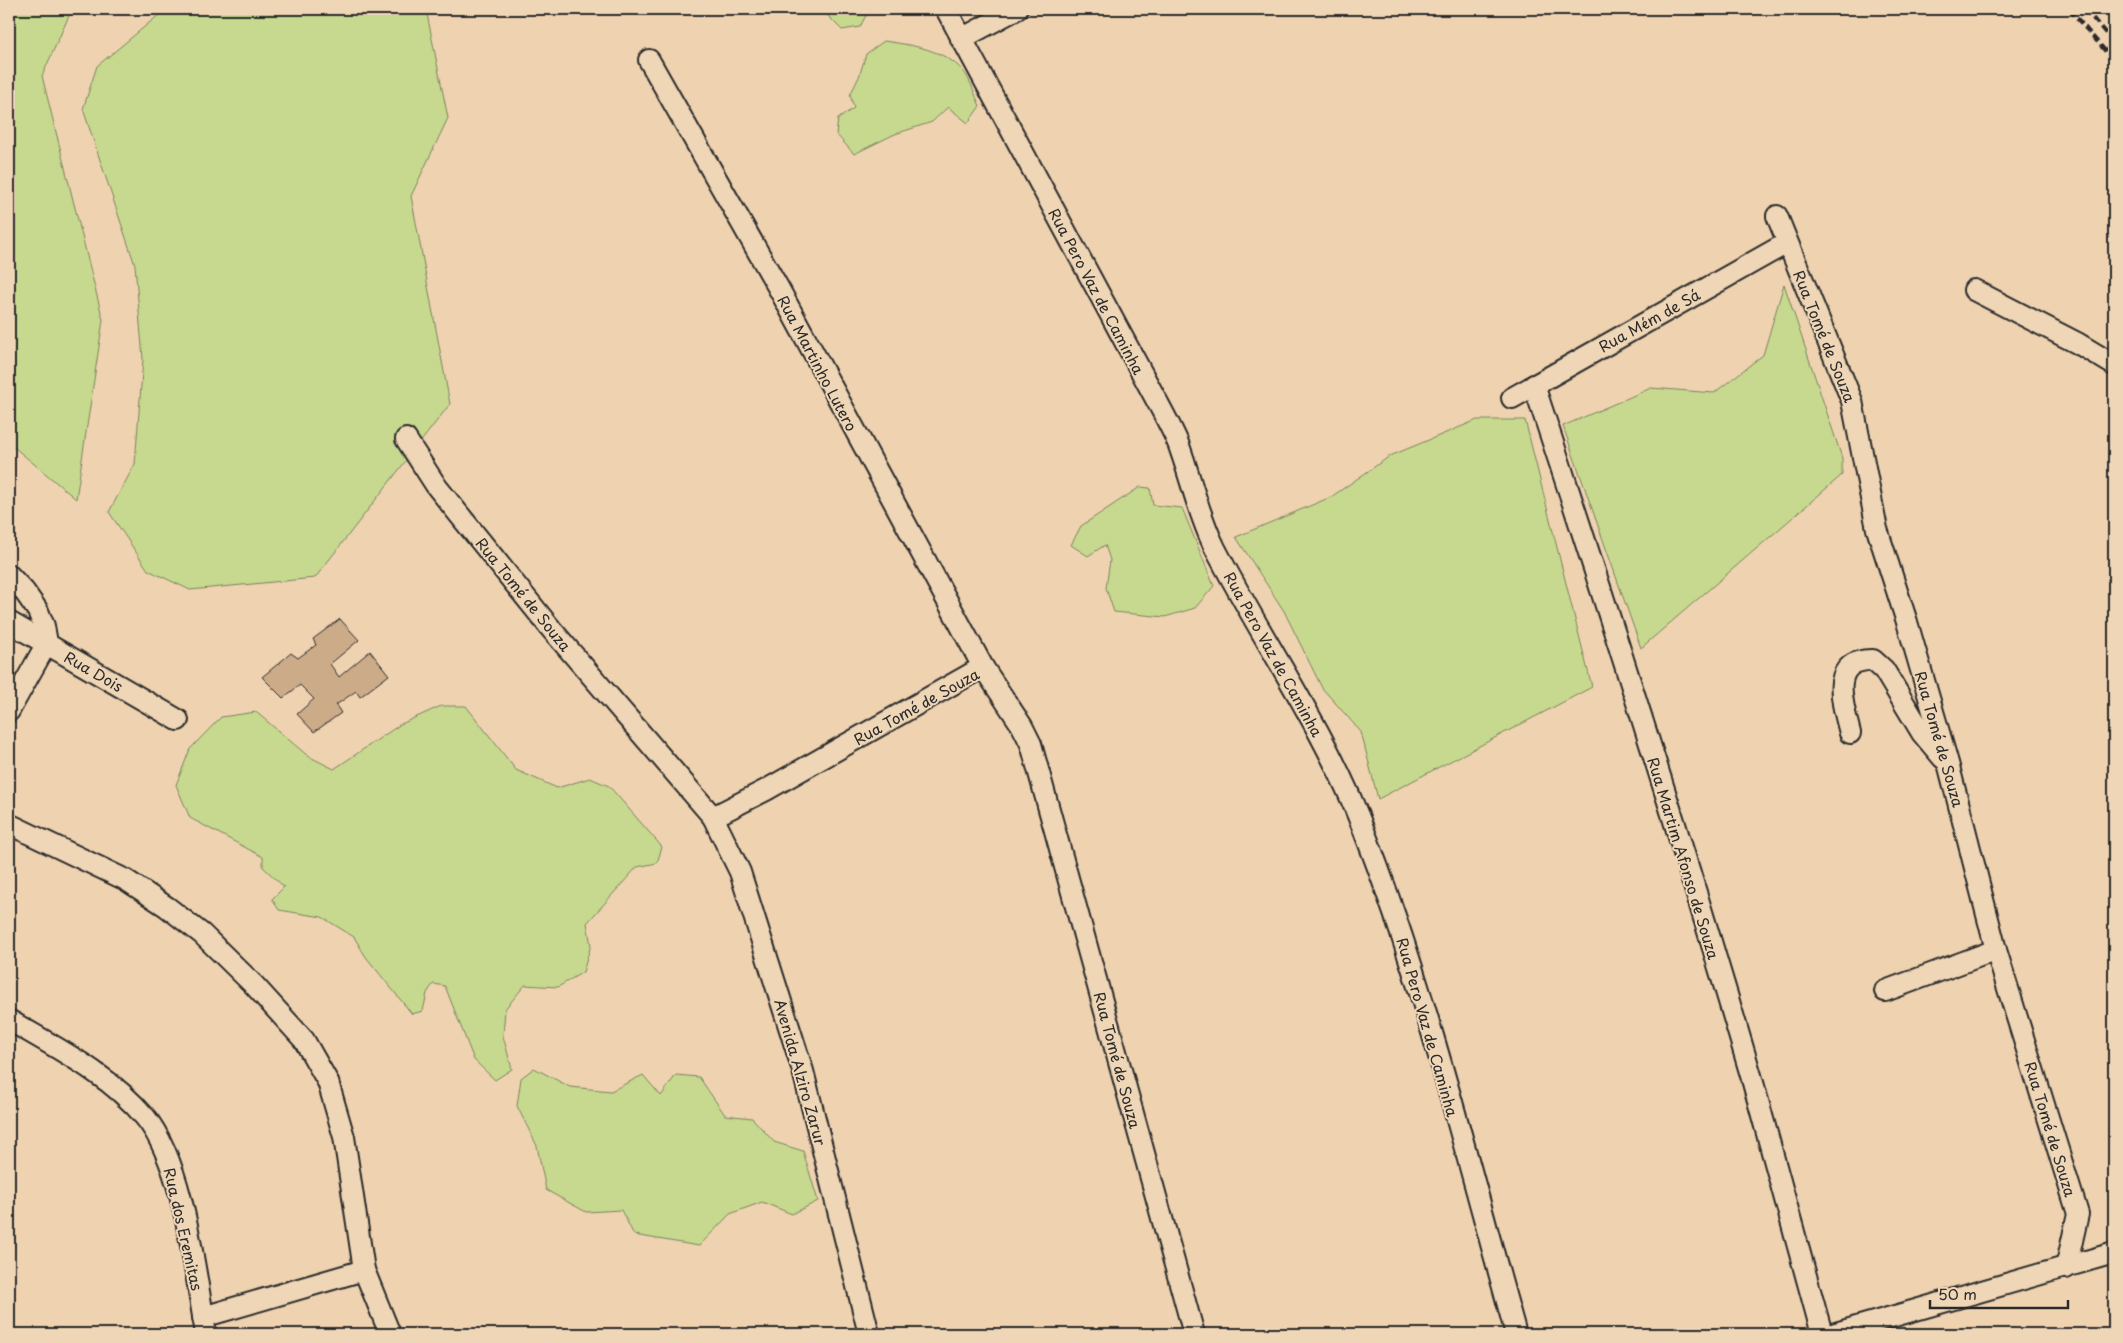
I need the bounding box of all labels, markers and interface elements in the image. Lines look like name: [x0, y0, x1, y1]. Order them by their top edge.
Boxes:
street label: Rua Pero Vaz de Caminha: [1043, 204, 1151, 379]
street label: Rua Tomé de Souza: [1788, 267, 1862, 406]
street label: Rua Mém de Sá: [1594, 282, 1704, 357]
street label: Rua Martinho Lutero: [772, 291, 864, 435]
street label: Rua Tomé de Souza: [471, 532, 578, 656]
street label: Rua Pero Vaz de Caminha: [1219, 567, 1329, 741]
street label: Rua Dois: [60, 645, 128, 697]
street label: Rua Tomé de Souza: [849, 662, 984, 750]
street label: Rua Tomé de Souza: [1910, 668, 1971, 810]
street label: Rua Martim Afonso de Souza: [1642, 754, 1726, 962]
street label: Rua Pero Vaz de Caminha: [1391, 935, 1465, 1120]
street label: Rua Tomé de Souza: [1089, 989, 1147, 1131]
street label: Avenida Alziro Zarur: [769, 996, 833, 1148]
street label: Rua Tomé de Souza: [2019, 1058, 2083, 1200]
street label: Rua dos Eremitas: [159, 1165, 209, 1293]
scale bar: [1930, 1278, 2068, 1310]
text: 50 m: [1938, 1282, 1977, 1305]

